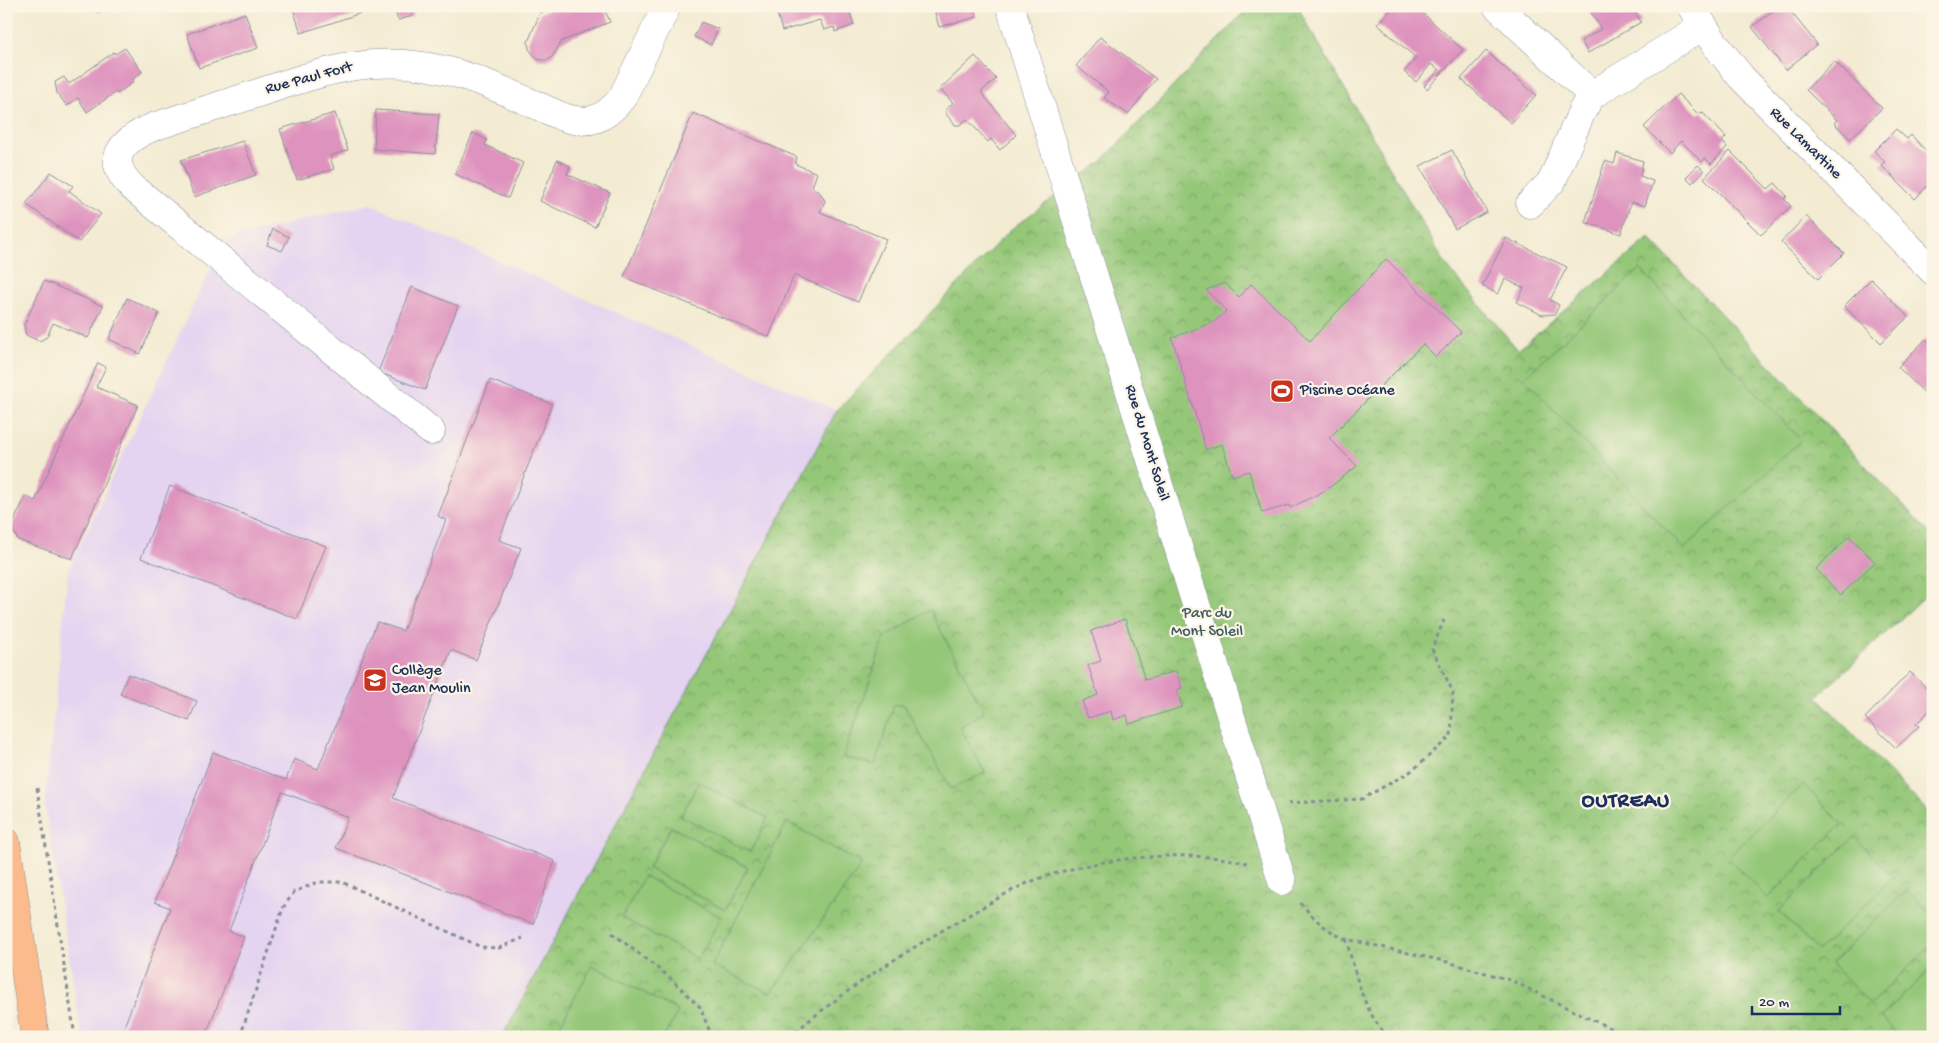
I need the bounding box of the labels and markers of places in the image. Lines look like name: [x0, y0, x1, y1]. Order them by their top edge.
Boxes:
sports icon: Piscine Océane: [1269, 378, 1295, 404]
place label: Piscine Océane: [1299, 382, 1396, 401]
place label: Collège Jean Moulin: [392, 662, 471, 699]
school or university icon: Collège Jean Moulin: [362, 667, 388, 693]

